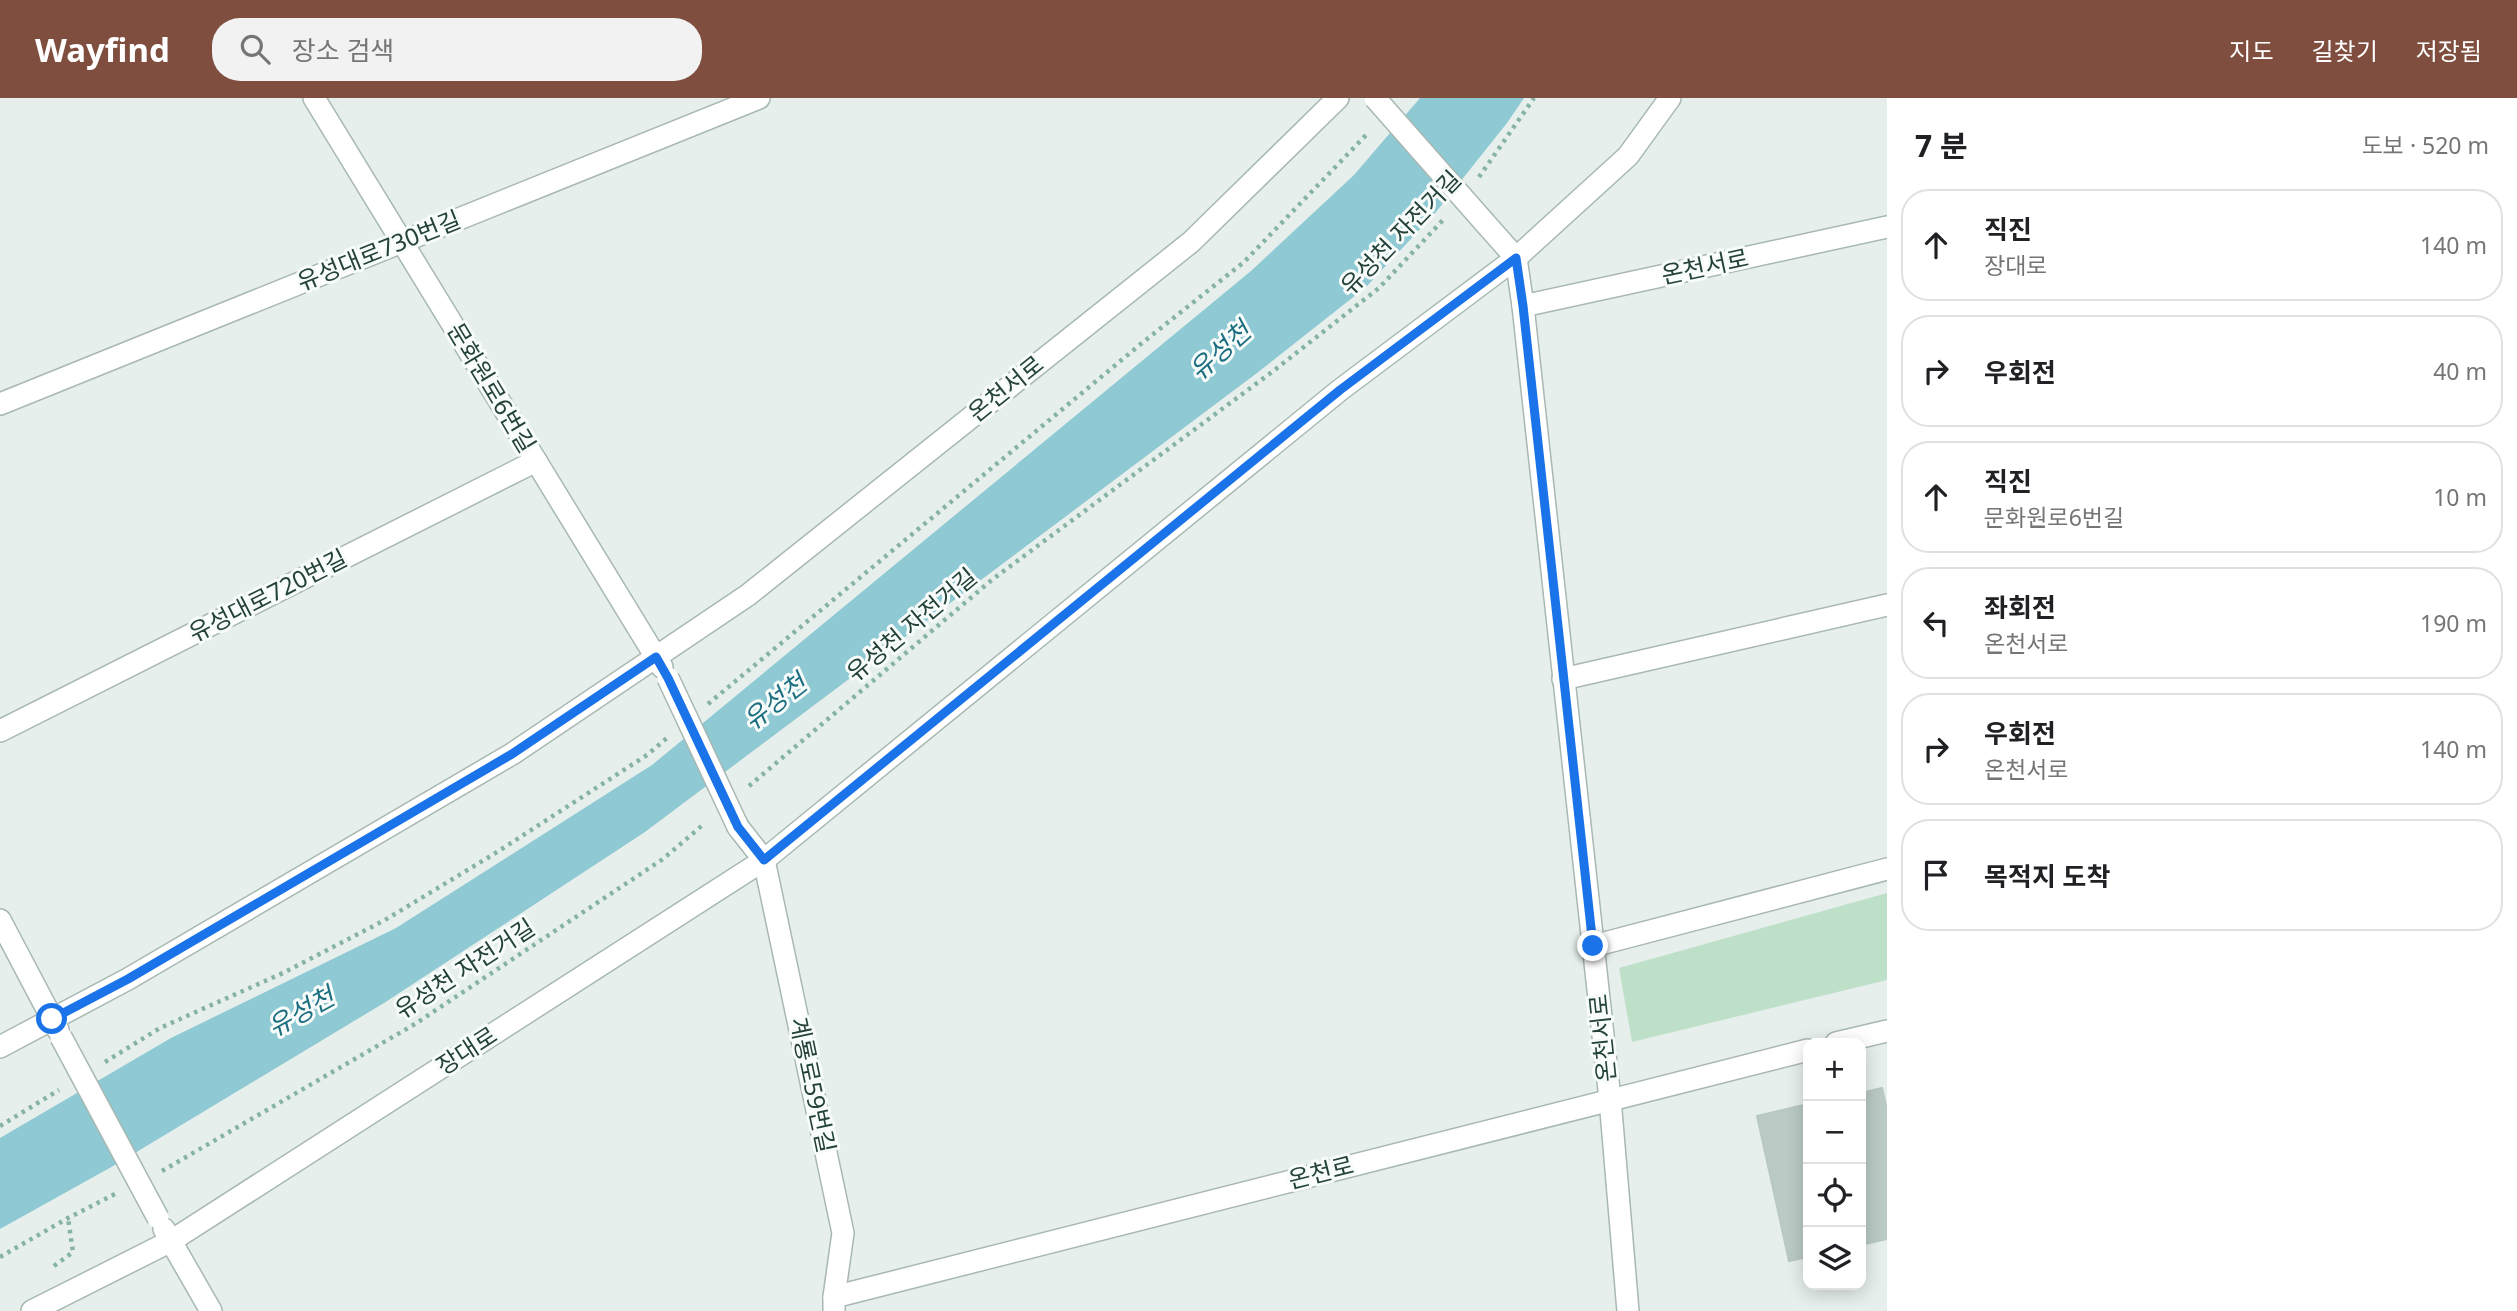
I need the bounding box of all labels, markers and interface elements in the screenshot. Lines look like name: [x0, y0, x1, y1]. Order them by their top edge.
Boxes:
search box: [212, 18, 702, 81]
text: Wayfind: [35, 27, 170, 72]
icon: search: [236, 30, 274, 68]
text: 장소 검색: [292, 32, 394, 68]
text: 지도: [2229, 34, 2274, 67]
text: 길찾기: [2312, 34, 2378, 67]
text: 저장됨: [2416, 34, 2482, 67]
text: 7 분: [1915, 125, 1968, 166]
text: 도보 · 520 m: [2362, 129, 2489, 161]
street label: 유성천 자전거길: [1332, 163, 1468, 301]
street label: 유성대로730번길: [292, 202, 465, 297]
text: 직진: [1984, 211, 2032, 247]
icon: ahead: [1917, 226, 1955, 264]
text: 140 m: [2420, 229, 2487, 261]
street label: 온천서로: [1658, 240, 1751, 291]
text: 장대로: [1984, 249, 2047, 281]
water label: 유성천: [1181, 311, 1260, 388]
street label: 문화원로6번길: [440, 316, 544, 458]
street label: 온천서로: [960, 347, 1050, 428]
icon: right: [1917, 352, 1955, 390]
text: 우회전: [1984, 354, 2056, 390]
text: 40 m: [2433, 355, 2487, 387]
text: 직진: [1984, 463, 2032, 499]
icon: ahead: [1917, 478, 1955, 516]
text: 10 m: [2433, 481, 2487, 513]
text: 문화원로6번길: [1984, 501, 2124, 533]
street label: 유성대로720번길: [182, 541, 352, 649]
street label: 유성천 자전거길: [839, 560, 983, 688]
text: 좌회전: [1984, 589, 2056, 625]
icon: left: [1917, 604, 1955, 642]
text: 190 m: [2420, 607, 2487, 639]
text: 온천서로: [1984, 627, 2069, 659]
water label: 유성천: [735, 663, 816, 737]
text: 우회전: [1984, 715, 2056, 751]
icon: right: [1917, 730, 1955, 768]
text: 140 m: [2420, 733, 2487, 765]
text: 온천서로: [1984, 753, 2069, 785]
icon: arrive: [1917, 856, 1955, 894]
text: 목적지 도착: [1984, 858, 2110, 894]
street label: 유성천 자전거길: [388, 910, 541, 1025]
route end: [1577, 930, 1608, 961]
water label: 유성천: [260, 976, 343, 1044]
street label: 온천서로: [1580, 993, 1623, 1084]
route start: [36, 1003, 67, 1034]
street label: 계룡로59번길: [783, 1014, 844, 1156]
street label: 장대로: [429, 1018, 503, 1082]
map controls: [1803, 1038, 1866, 1290]
button: +: [1803, 1038, 1866, 1101]
button: −: [1803, 1101, 1866, 1164]
street label: 온천로: [1285, 1148, 1357, 1196]
button: locate: [1803, 1164, 1866, 1227]
button: layers: [1803, 1227, 1866, 1290]

